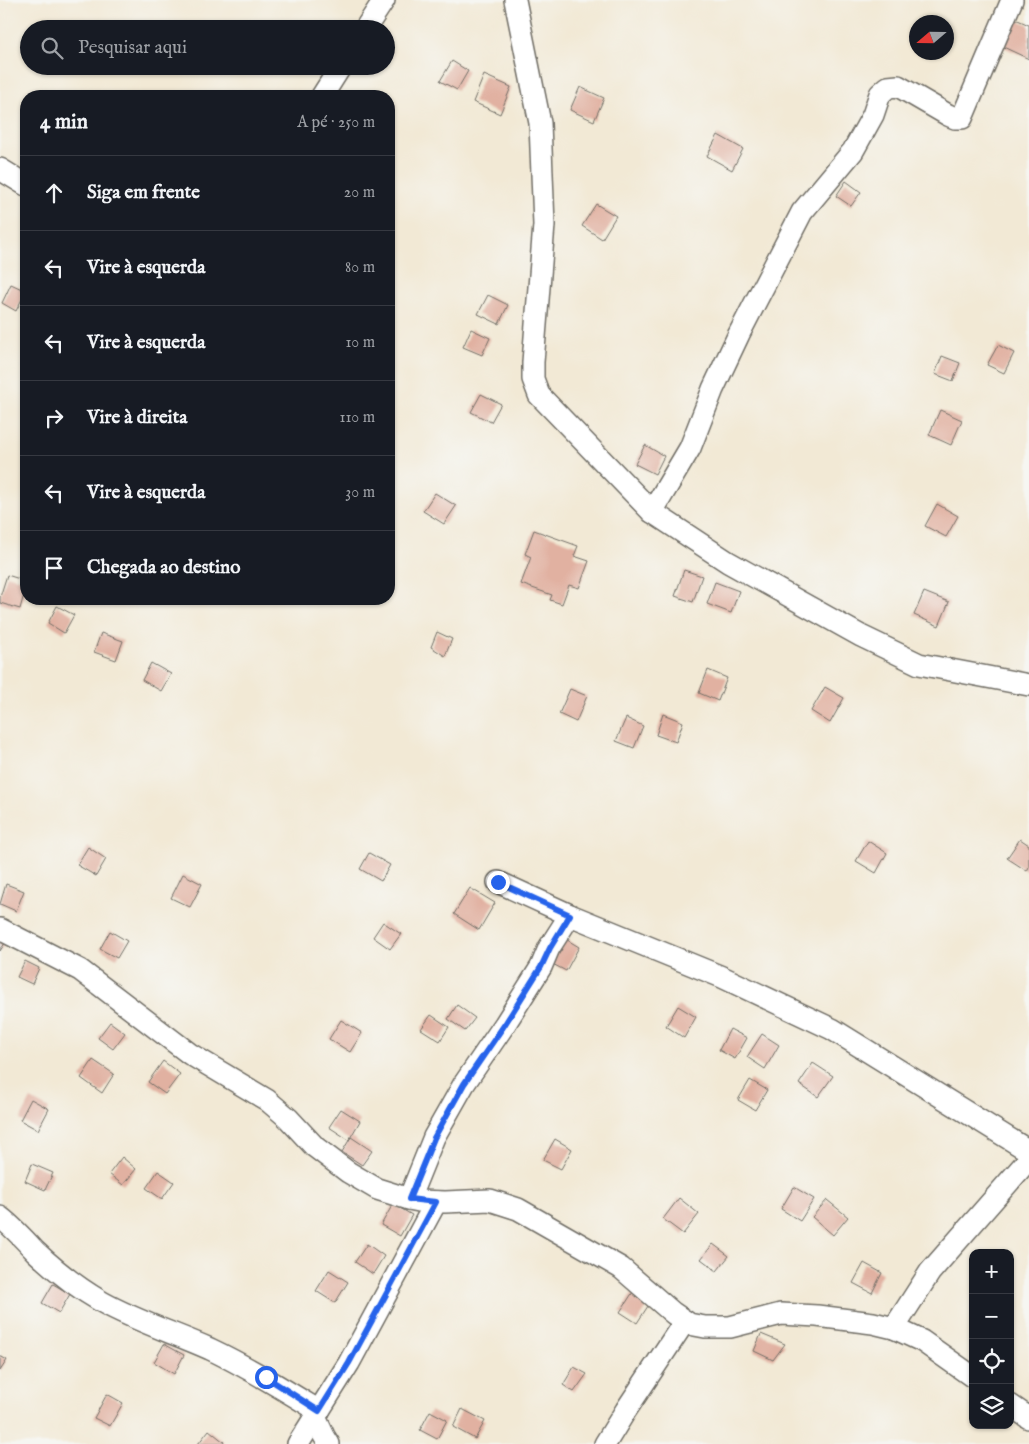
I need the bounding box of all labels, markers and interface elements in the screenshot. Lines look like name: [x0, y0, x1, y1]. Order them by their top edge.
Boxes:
north arrow: [909, 15, 954, 60]
search box: [20, 20, 395, 75]
icon: search: [38, 34, 66, 62]
text: Pesquisar aqui: [78, 36, 187, 60]
text: 4 min: [40, 109, 88, 136]
text: A pé · 250 m: [297, 113, 375, 133]
icon: ahead: [40, 179, 68, 207]
text: Siga em frente: [87, 181, 200, 205]
text: 20 m: [344, 183, 375, 203]
icon: left: [40, 254, 68, 282]
text: Vire à esquerda: [87, 256, 205, 280]
text: 80 m: [345, 258, 375, 278]
icon: left: [40, 329, 68, 357]
text: Vire à esquerda: [87, 331, 205, 355]
text: 10 m: [345, 333, 375, 353]
icon: right: [40, 404, 68, 432]
text: Vire à direita: [87, 406, 187, 430]
text: 110 m: [339, 408, 375, 428]
icon: left: [40, 479, 68, 507]
text: Vire à esquerda: [87, 481, 205, 505]
text: 30 m: [345, 483, 375, 503]
icon: arrive: [40, 554, 68, 582]
text: Chegada ao destino: [87, 556, 240, 580]
route end: [487, 871, 510, 894]
map controls: [969, 1249, 1014, 1429]
button: +: [969, 1249, 1014, 1294]
button: −: [969, 1294, 1014, 1339]
button: locate: [969, 1339, 1014, 1384]
route start: [255, 1366, 278, 1389]
button: layers: [969, 1384, 1014, 1429]

